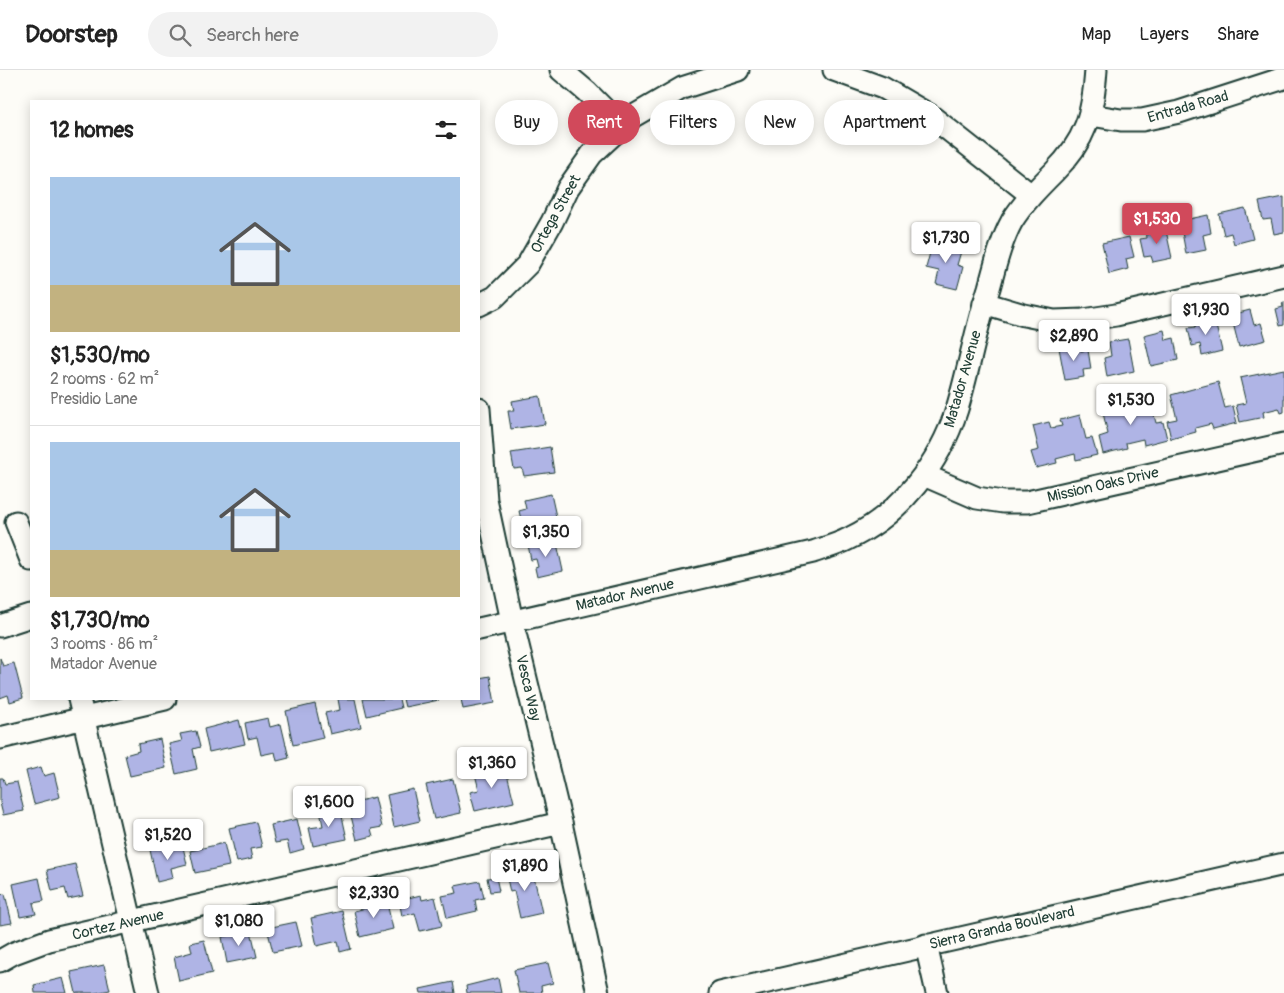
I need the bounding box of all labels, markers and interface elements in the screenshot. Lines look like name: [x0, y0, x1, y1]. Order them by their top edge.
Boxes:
search box: [148, 12, 498, 57]
text: Doorstep: [25, 20, 118, 49]
icon: search: [166, 21, 194, 49]
text: Search here: [206, 23, 299, 47]
text: Map: [1082, 23, 1111, 46]
text: Layers: [1139, 23, 1189, 46]
text: Share: [1217, 23, 1259, 46]
street label: Entrada Road: [1145, 86, 1231, 128]
chip: Buy: [495, 100, 558, 145]
chip: Rent: [568, 100, 640, 145]
chip: Filters: [650, 100, 735, 145]
chip: New: [745, 100, 814, 145]
chip: Apartment: [824, 100, 944, 145]
icon: filters: [432, 116, 460, 144]
text: 12 homes: [50, 117, 133, 144]
street label: Ortega Street: [527, 171, 586, 257]
pin: $1,530: [1116, 202, 1198, 245]
icon: home: [210, 209, 300, 299]
text: $1,530: [1133, 209, 1181, 229]
pin: $1,730: [905, 222, 987, 264]
text: $1,730: [922, 228, 970, 248]
pin: $1,930: [1165, 294, 1247, 336]
text: $1,930: [1182, 300, 1230, 320]
pin: $2,890: [1033, 320, 1115, 362]
text: $2,890: [1050, 326, 1098, 346]
street label: Matador Avenue: [940, 328, 986, 430]
text: $1,530/mo: [50, 342, 150, 369]
text: 2 rooms · 62 m²: [50, 369, 159, 389]
pin: $1,530: [1090, 384, 1172, 426]
text: Presidio Lane: [50, 389, 137, 409]
text: $1,530: [1107, 390, 1155, 410]
street label: Mission Oaks Drive: [1045, 463, 1161, 507]
icon: home: [210, 475, 300, 565]
pin: $1,350: [505, 516, 587, 558]
text: $1,350: [522, 522, 570, 542]
street label: Matador Avenue: [574, 574, 677, 616]
text: $1,730/mo: [50, 607, 150, 634]
text: 3 rooms · 86 m²: [50, 634, 158, 654]
street label: Vesca Way: [511, 653, 545, 723]
text: Matador Avenue: [50, 654, 157, 674]
pin: $1,360: [451, 746, 533, 789]
text: $1,360: [468, 753, 516, 773]
pin: $1,600: [288, 786, 370, 828]
text: $1,600: [304, 792, 354, 812]
pin: $1,520: [127, 818, 209, 861]
text: $1,520: [144, 825, 192, 845]
pin: $1,890: [484, 850, 566, 892]
text: $1,890: [502, 856, 548, 876]
pin: $2,330: [333, 876, 415, 919]
text: $2,330: [349, 883, 399, 903]
street label: Sierra Granda Boulevard: [927, 902, 1077, 954]
pin: $1,080: [198, 904, 280, 947]
street label: Cortez Avenue: [70, 905, 166, 945]
text: $1,080: [215, 911, 263, 931]

